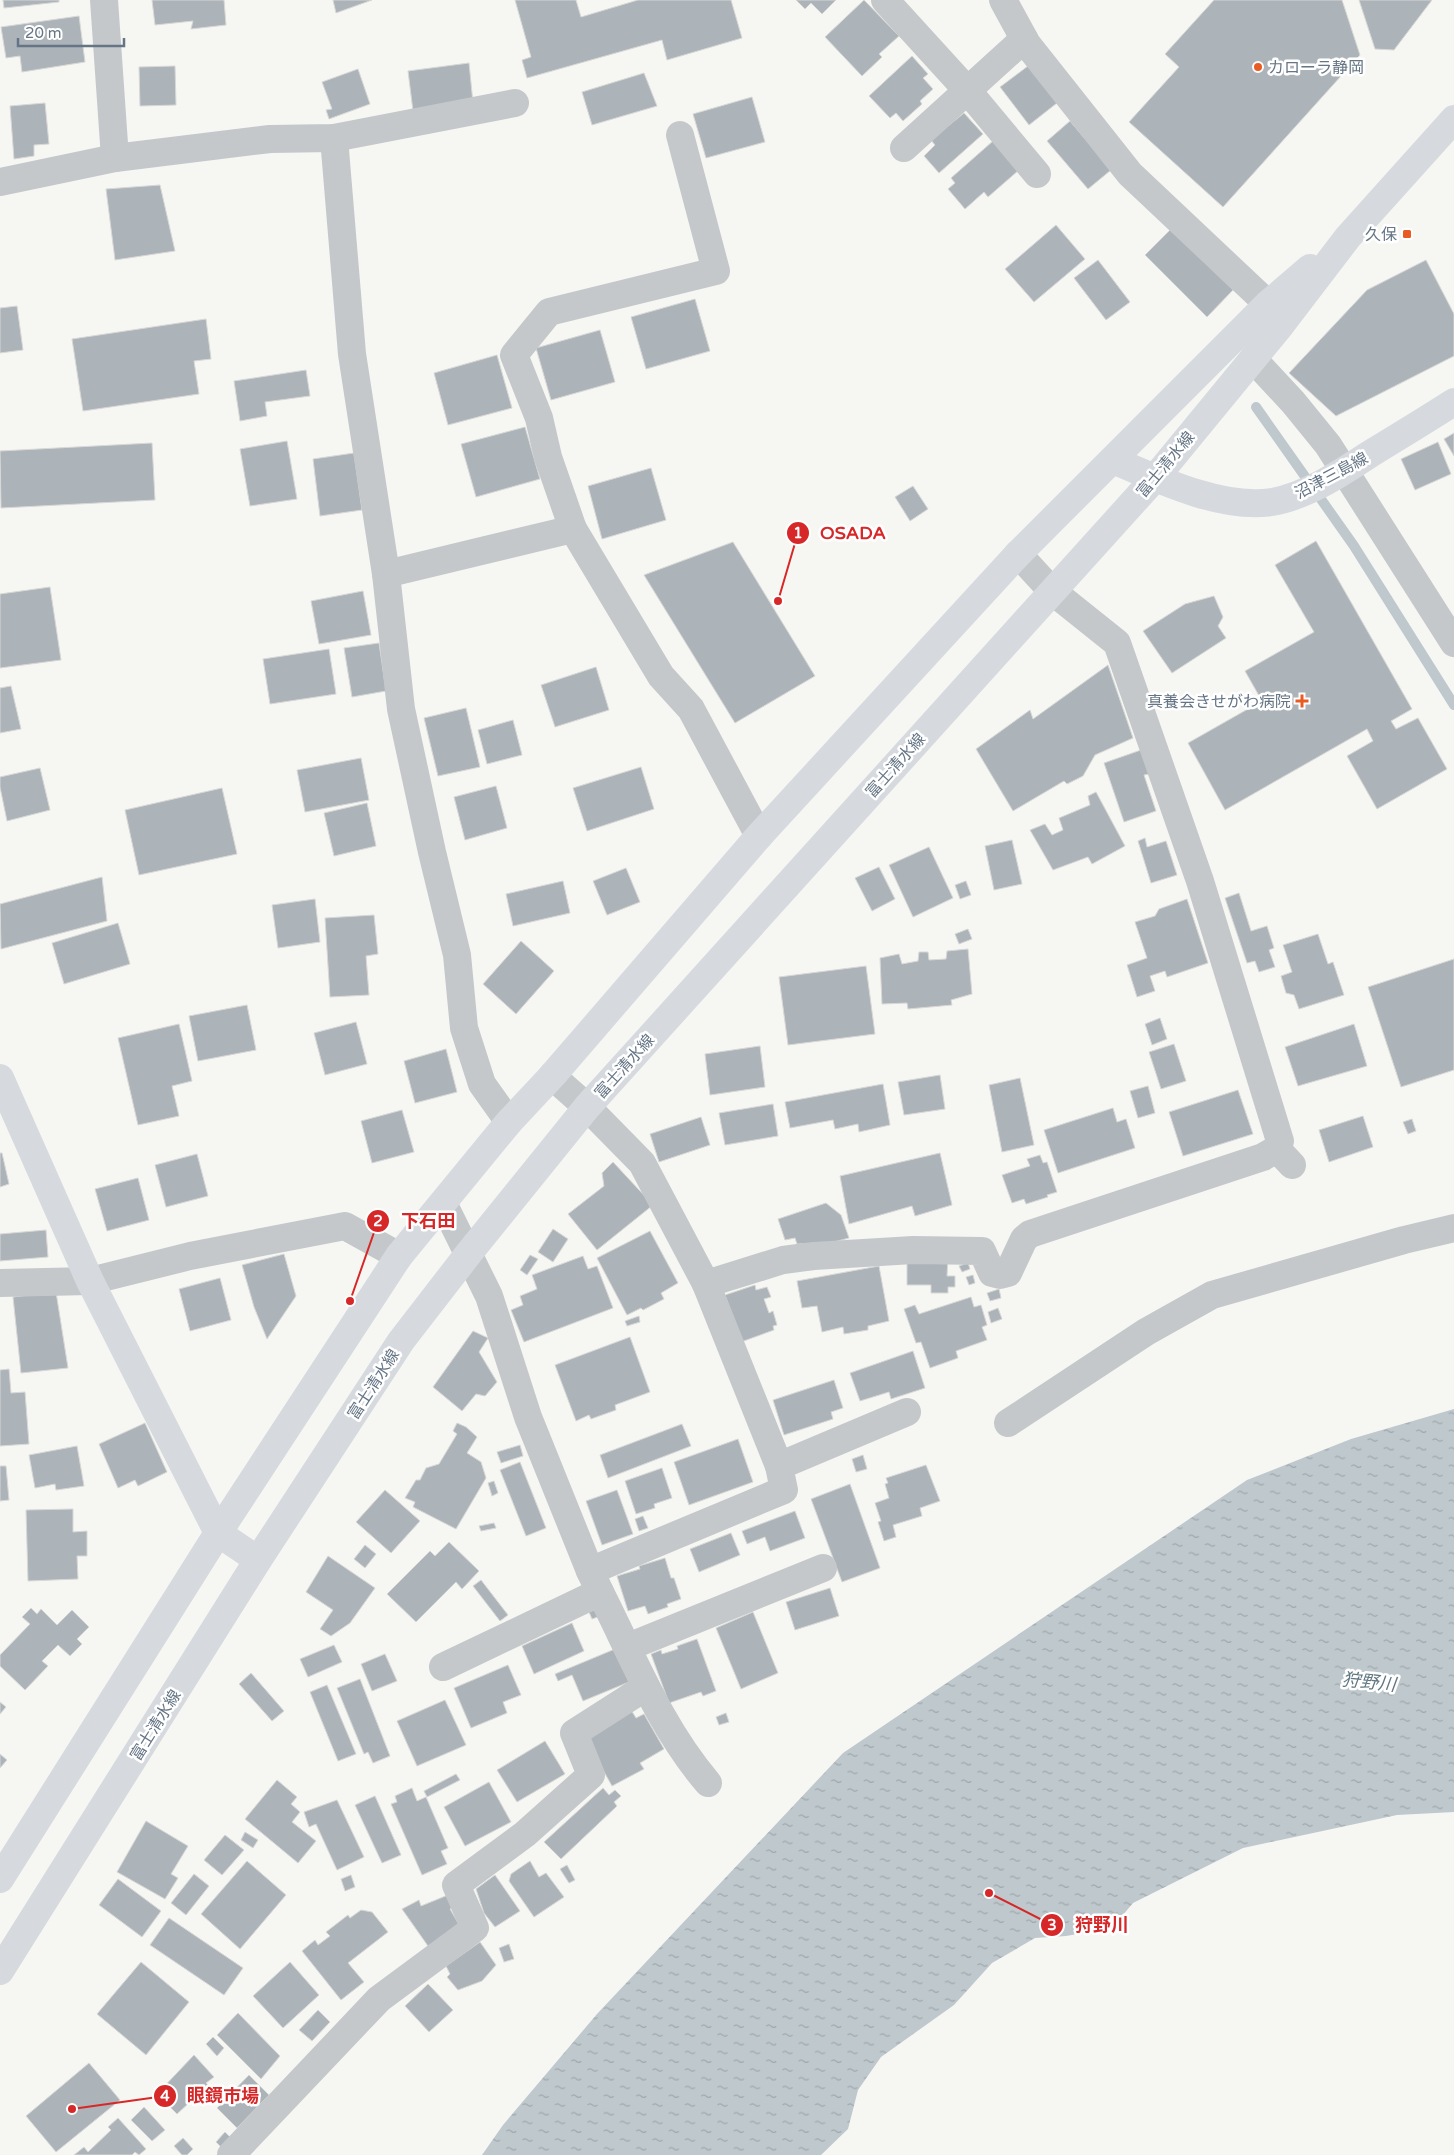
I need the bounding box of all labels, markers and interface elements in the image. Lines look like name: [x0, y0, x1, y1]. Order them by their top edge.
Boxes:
scale bar: [18, 15, 124, 47]
text: 20 m: [25, 24, 62, 42]
place label: カローラ静岡: [1268, 58, 1364, 78]
marker: カローラ静岡: [1252, 61, 1264, 73]
place label: 久保: [1365, 225, 1397, 245]
marker: 久保: [1401, 228, 1413, 240]
street label: 富士清水線: [1132, 428, 1199, 502]
street label: 沼津三島線: [1291, 448, 1371, 503]
callout: OSADA: [785, 516, 896, 549]
text: OSADA: [820, 522, 886, 544]
text: 1: [793, 524, 803, 542]
place label: 真養会きせがわ病院: [1147, 692, 1291, 712]
marker: 真養会きせがわ病院: [1295, 694, 1309, 708]
street label: 富士清水線: [862, 729, 930, 802]
street label: 富士清水線: [591, 1030, 659, 1103]
callout: 下石田: [366, 1204, 465, 1237]
text: 下石田: [401, 1210, 455, 1232]
text: 2: [373, 1212, 383, 1230]
street label: 富士清水線: [344, 1346, 404, 1424]
water label: 狩野川: [1341, 1668, 1399, 1696]
street label: 富士清水線: [126, 1686, 186, 1765]
callout: 狩野川: [1040, 1908, 1139, 1941]
text: 狩野川: [1075, 1914, 1129, 1936]
text: 3: [1047, 1916, 1057, 1934]
callout: 眼鏡市場: [152, 2079, 269, 2112]
text: 眼鏡市場: [187, 2085, 259, 2107]
text: 4: [160, 2087, 170, 2105]

